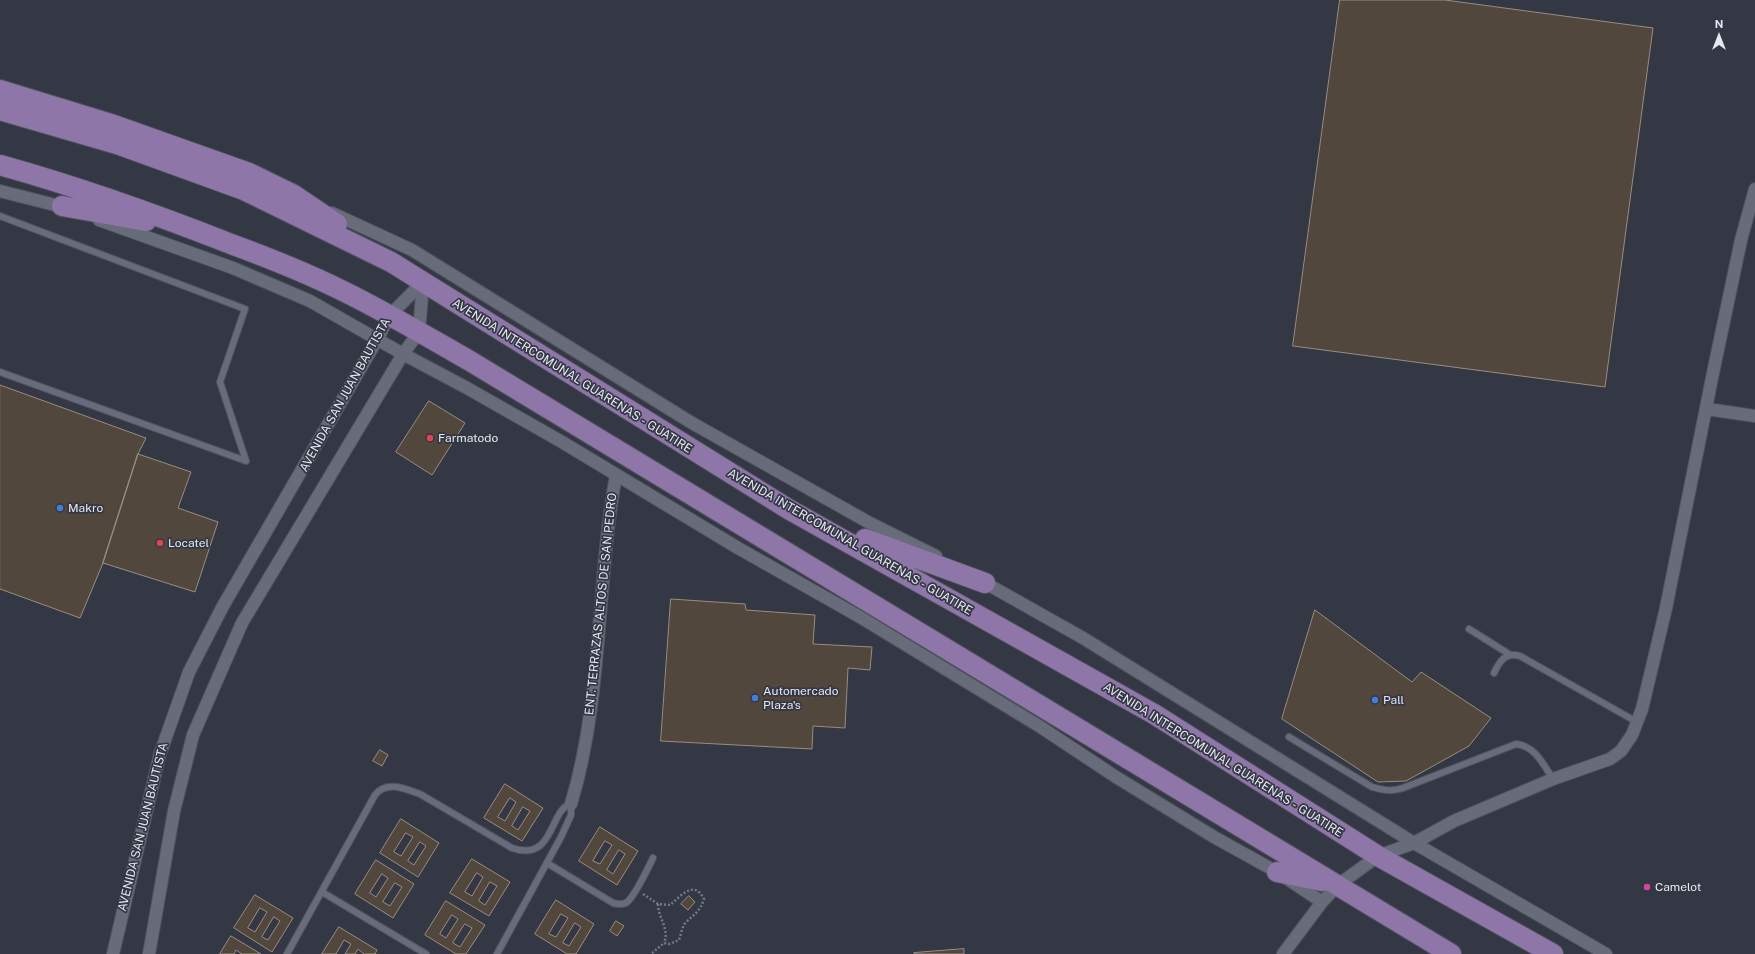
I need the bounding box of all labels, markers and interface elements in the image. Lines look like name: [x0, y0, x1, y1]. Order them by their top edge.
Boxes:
north arrow: [1699, 16, 1739, 56]
text: N: [1715, 18, 1723, 30]
street label: AVENIDA INTERCOMUNAL GUARENAS - GUATIRE: [449, 296, 695, 456]
street label: AVENIDA SAN JUAN BAUTISTA: [297, 316, 393, 474]
place label: Farmatodo: [438, 431, 498, 445]
marker: Farmatodo: [425, 433, 435, 443]
street label: AVENIDA INTERCOMUNAL GUARENAS - GUATIRE: [725, 466, 975, 618]
street label: ENT. TERRAZAS ALTOS DE SAN PEDRO: [582, 492, 620, 716]
place label: Makro: [68, 501, 103, 515]
marker: Makro: [55, 503, 65, 513]
place label: Locatel: [168, 536, 209, 550]
marker: Locatel: [155, 538, 165, 548]
street label: AVENIDA INTERCOMUNAL GUARENAS - GUATIRE: [1100, 680, 1346, 840]
place label: Automercado Plaza's: [763, 684, 838, 712]
marker: Automercado Plaza's: [750, 693, 760, 703]
place label: Pall: [1383, 693, 1404, 707]
marker: Pall: [1370, 695, 1380, 705]
street label: AVENIDA SAN JUAN BAUTISTA: [115, 741, 171, 913]
place label: Camelot: [1655, 880, 1702, 894]
marker: Camelot: [1642, 882, 1652, 892]

